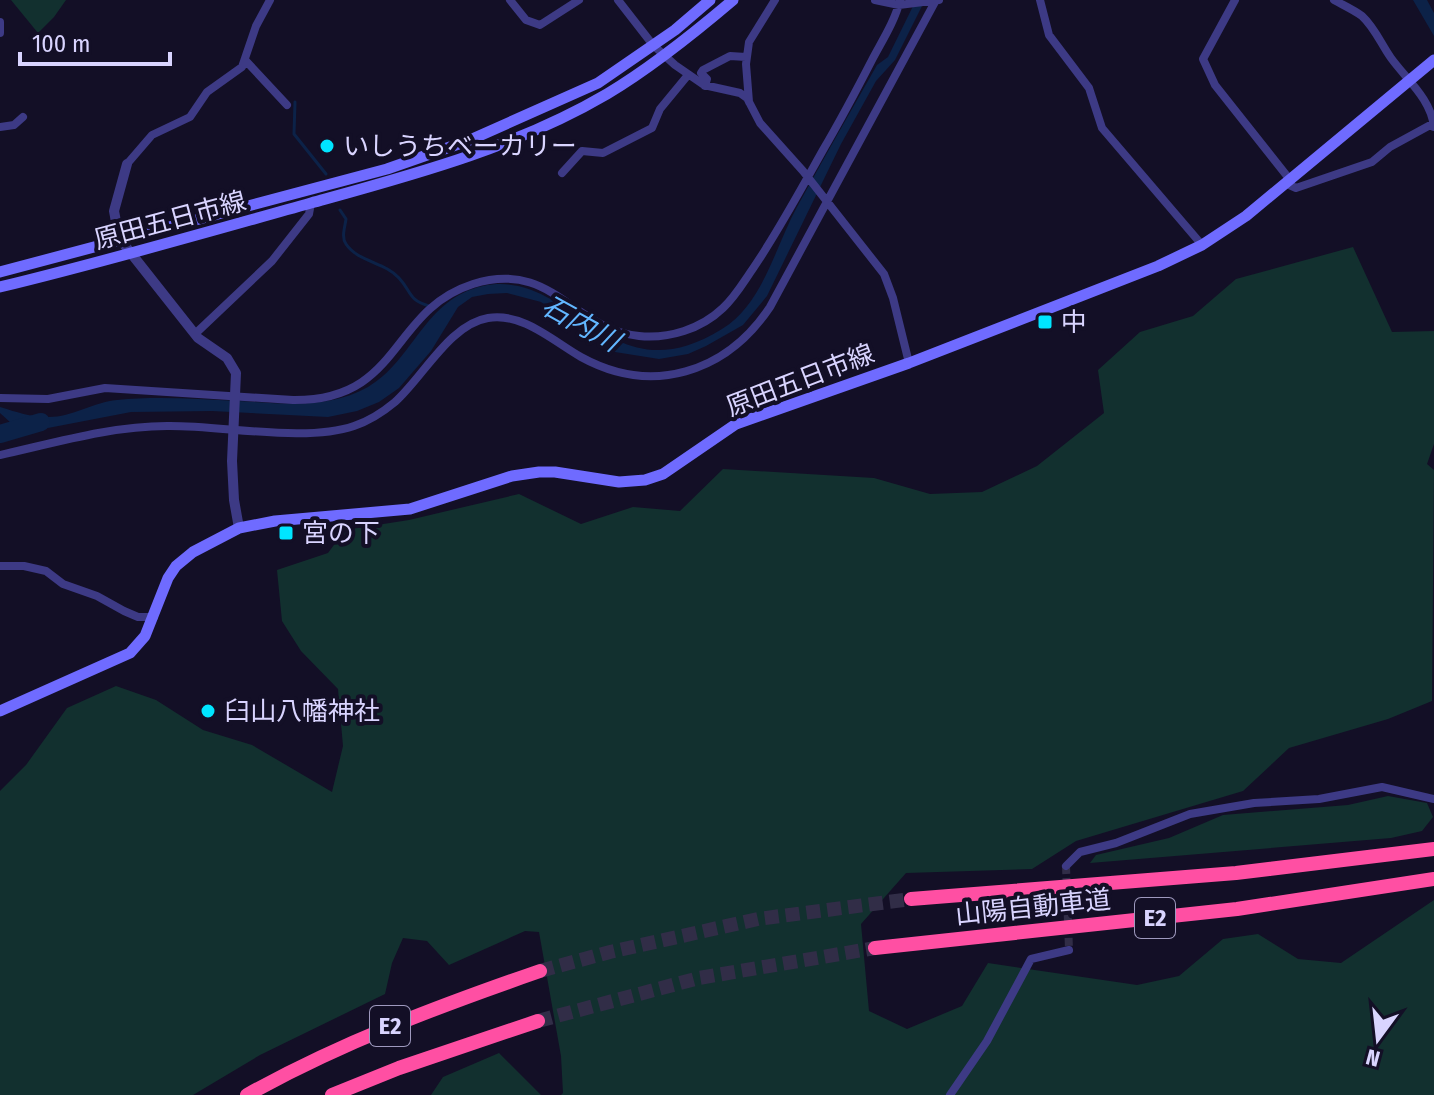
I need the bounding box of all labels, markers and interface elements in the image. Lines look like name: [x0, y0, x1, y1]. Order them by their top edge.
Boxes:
scale bar: [20, 16, 170, 66]
text: 100 m: [32, 30, 90, 58]
place label: いしうちベーカリー: [343, 131, 577, 162]
marker: いしうちベーカリー: [318, 137, 336, 155]
street label: 原田五日市線: [91, 185, 249, 256]
water label: 石内川: [536, 289, 628, 360]
place label: 中: [1061, 307, 1087, 338]
marker: 中: [1036, 313, 1054, 331]
street label: 原田五日市線: [722, 338, 879, 423]
place label: 宮の下: [302, 518, 380, 549]
marker: 宮の下: [277, 524, 295, 542]
place label: 臼山八幡神社: [224, 696, 380, 727]
marker: 臼山八幡神社: [199, 702, 217, 720]
street label: 山陽自動車道: [954, 884, 1112, 931]
road number: E2: [1135, 898, 1175, 938]
north arrow: [1338, 999, 1418, 1079]
road number: E2: [370, 1006, 410, 1046]
text: N: [1363, 1043, 1383, 1073]

